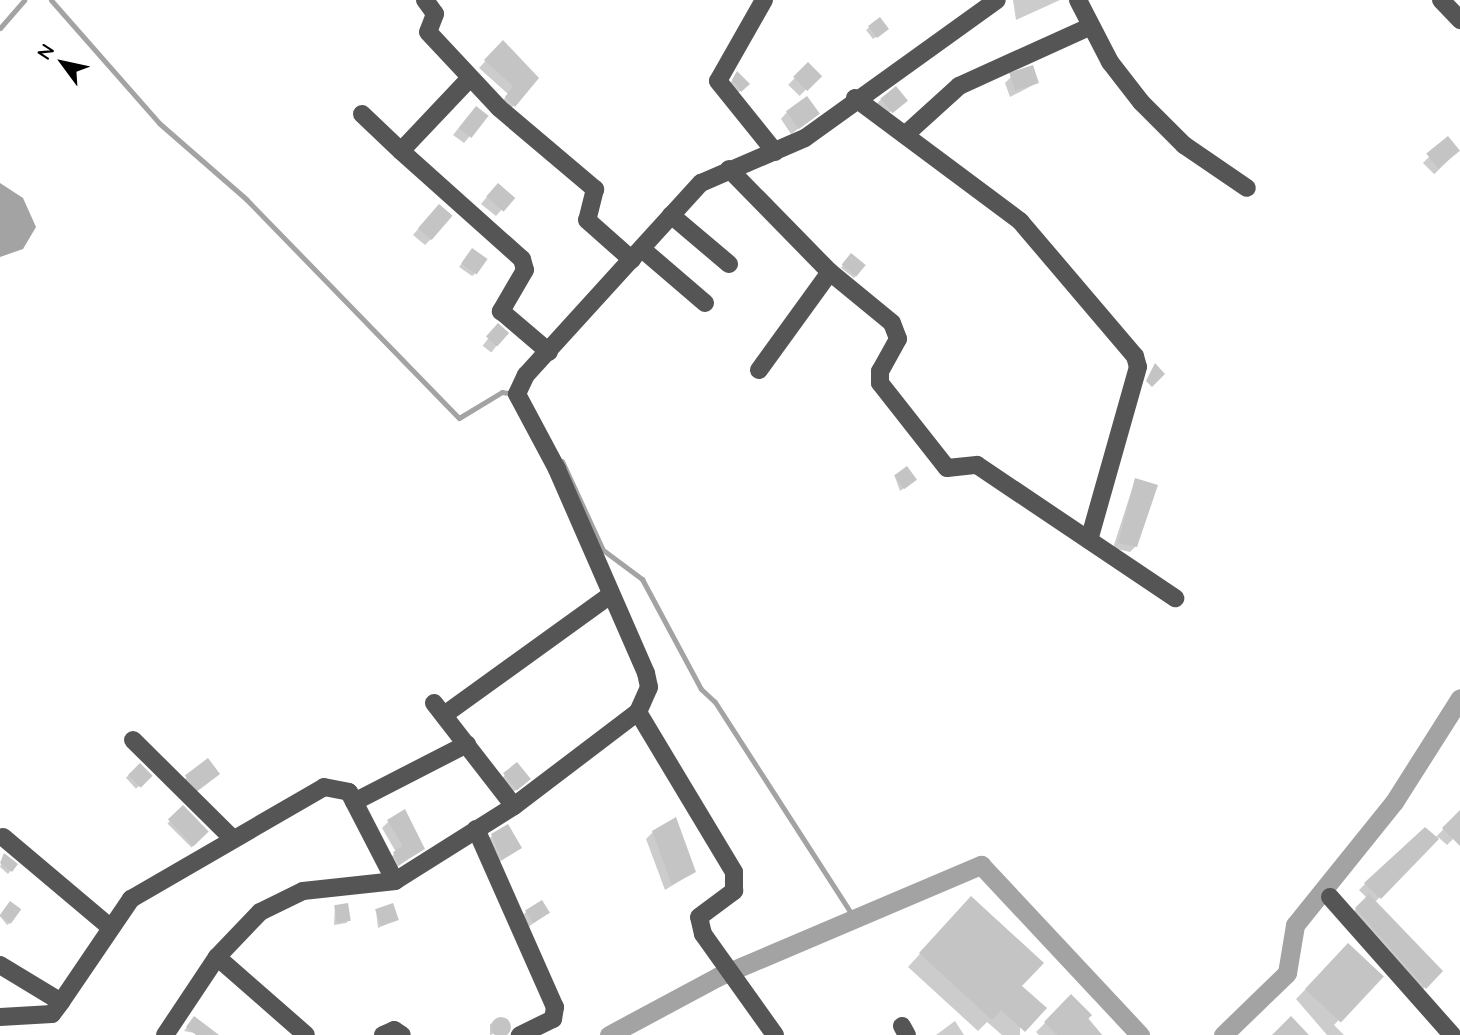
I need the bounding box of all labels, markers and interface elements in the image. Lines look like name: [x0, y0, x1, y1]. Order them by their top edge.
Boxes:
north arrow: [28, 28, 98, 98]
text: N: [32, 39, 59, 64]

